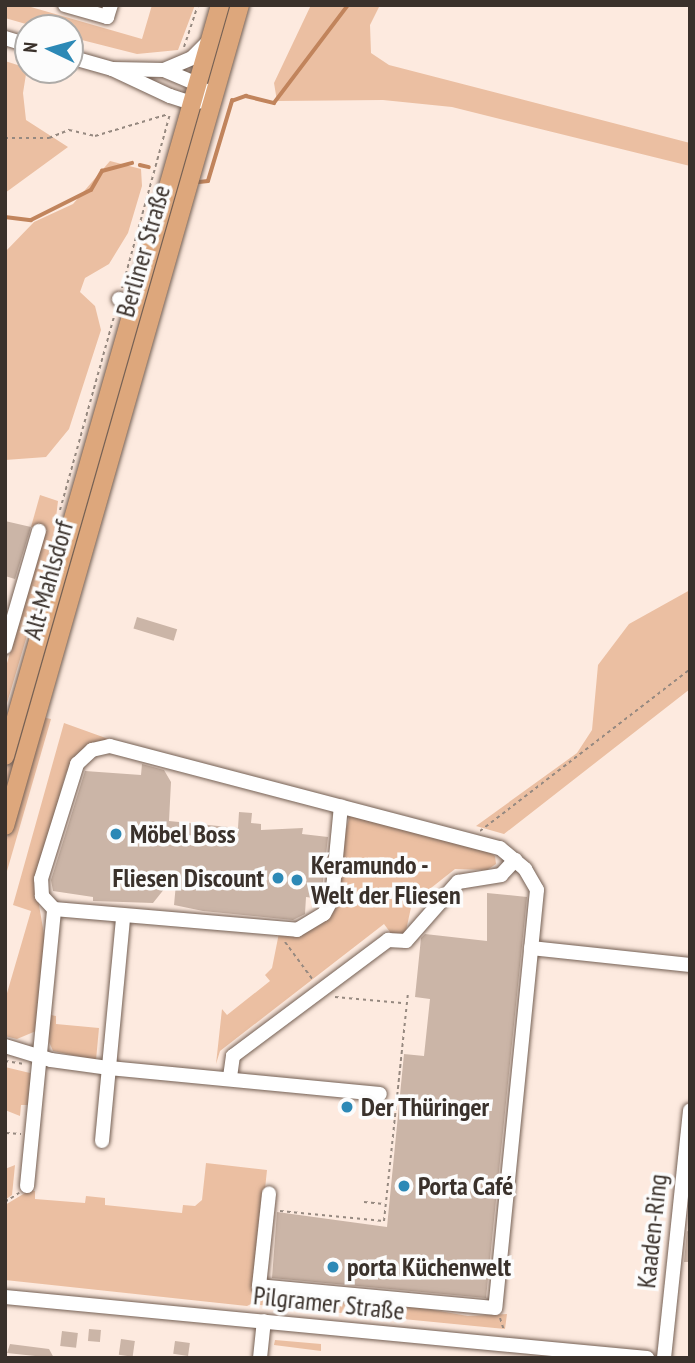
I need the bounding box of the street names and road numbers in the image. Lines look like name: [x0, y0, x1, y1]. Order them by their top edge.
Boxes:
street label: Berliner Straße: [109, 181, 177, 321]
street label: Alt-Mahlsdorf: [16, 517, 80, 643]
street label: Kaaden-Ring: [630, 1172, 674, 1290]
street label: Pilgramer Straße: [252, 1280, 406, 1326]

